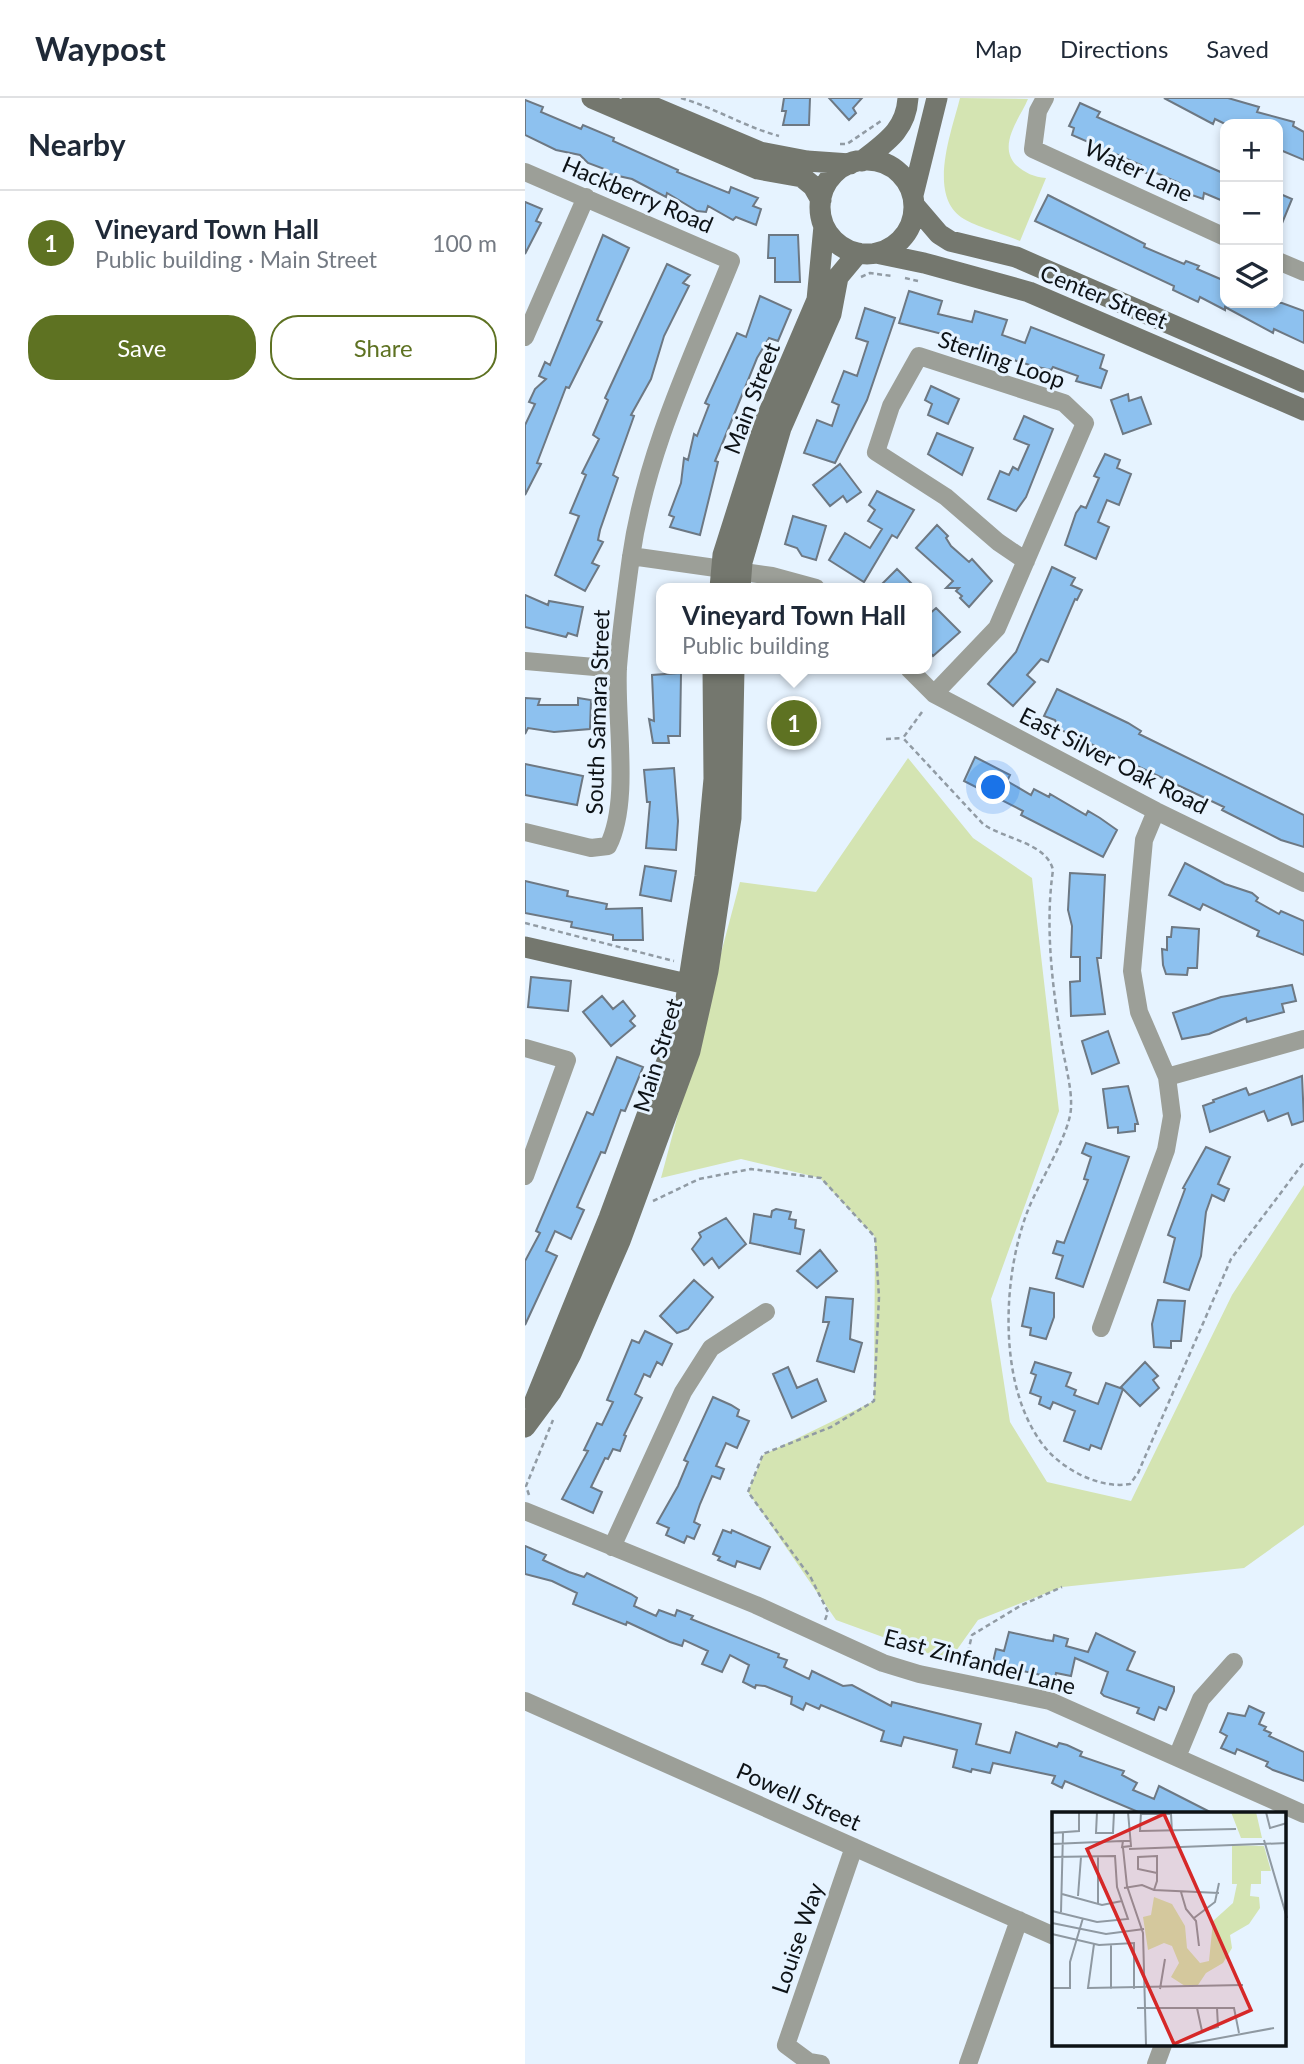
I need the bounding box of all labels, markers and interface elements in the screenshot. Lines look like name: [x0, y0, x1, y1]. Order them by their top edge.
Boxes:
text: Waypost: [35, 28, 166, 68]
text: Map: [975, 34, 1022, 63]
text: Directions: [1060, 34, 1168, 63]
text: Saved: [1206, 34, 1269, 63]
map controls: [1220, 119, 1283, 308]
button: +: [1220, 119, 1283, 182]
text: Nearby: [28, 126, 126, 162]
street label: Water Lane: [1080, 133, 1198, 207]
street label: Hackberry Road: [558, 150, 718, 238]
button: −: [1220, 182, 1283, 245]
text: Vineyard Town Hall: [95, 213, 319, 245]
text: 1: [44, 229, 58, 257]
text: 100 m: [432, 229, 497, 257]
text: Public building · Main Street: [95, 245, 377, 273]
button: layers: [1220, 245, 1283, 308]
street label: Center Street: [1036, 258, 1172, 334]
button: Save: [28, 315, 256, 380]
button: Share: [270, 315, 497, 380]
street label: Sterling Loop: [935, 324, 1069, 394]
street label: Main Street: [717, 338, 785, 458]
popup: [656, 583, 932, 674]
text: Vineyard Town Hall: [682, 599, 906, 631]
street label: South Samara Street: [579, 608, 615, 815]
text: Public building: [682, 631, 829, 659]
pin: 1: [771, 697, 817, 749]
street label: East Silver Oak Road: [1015, 700, 1213, 820]
your location: [976, 770, 1010, 804]
street label: Main Street: [626, 994, 688, 1115]
street label: East Zinfandel Lane: [881, 1622, 1079, 1700]
street label: Powell Street: [732, 1756, 866, 1836]
inset map: [1052, 1812, 1287, 2046]
street label: Louise Way: [765, 1879, 829, 1997]

